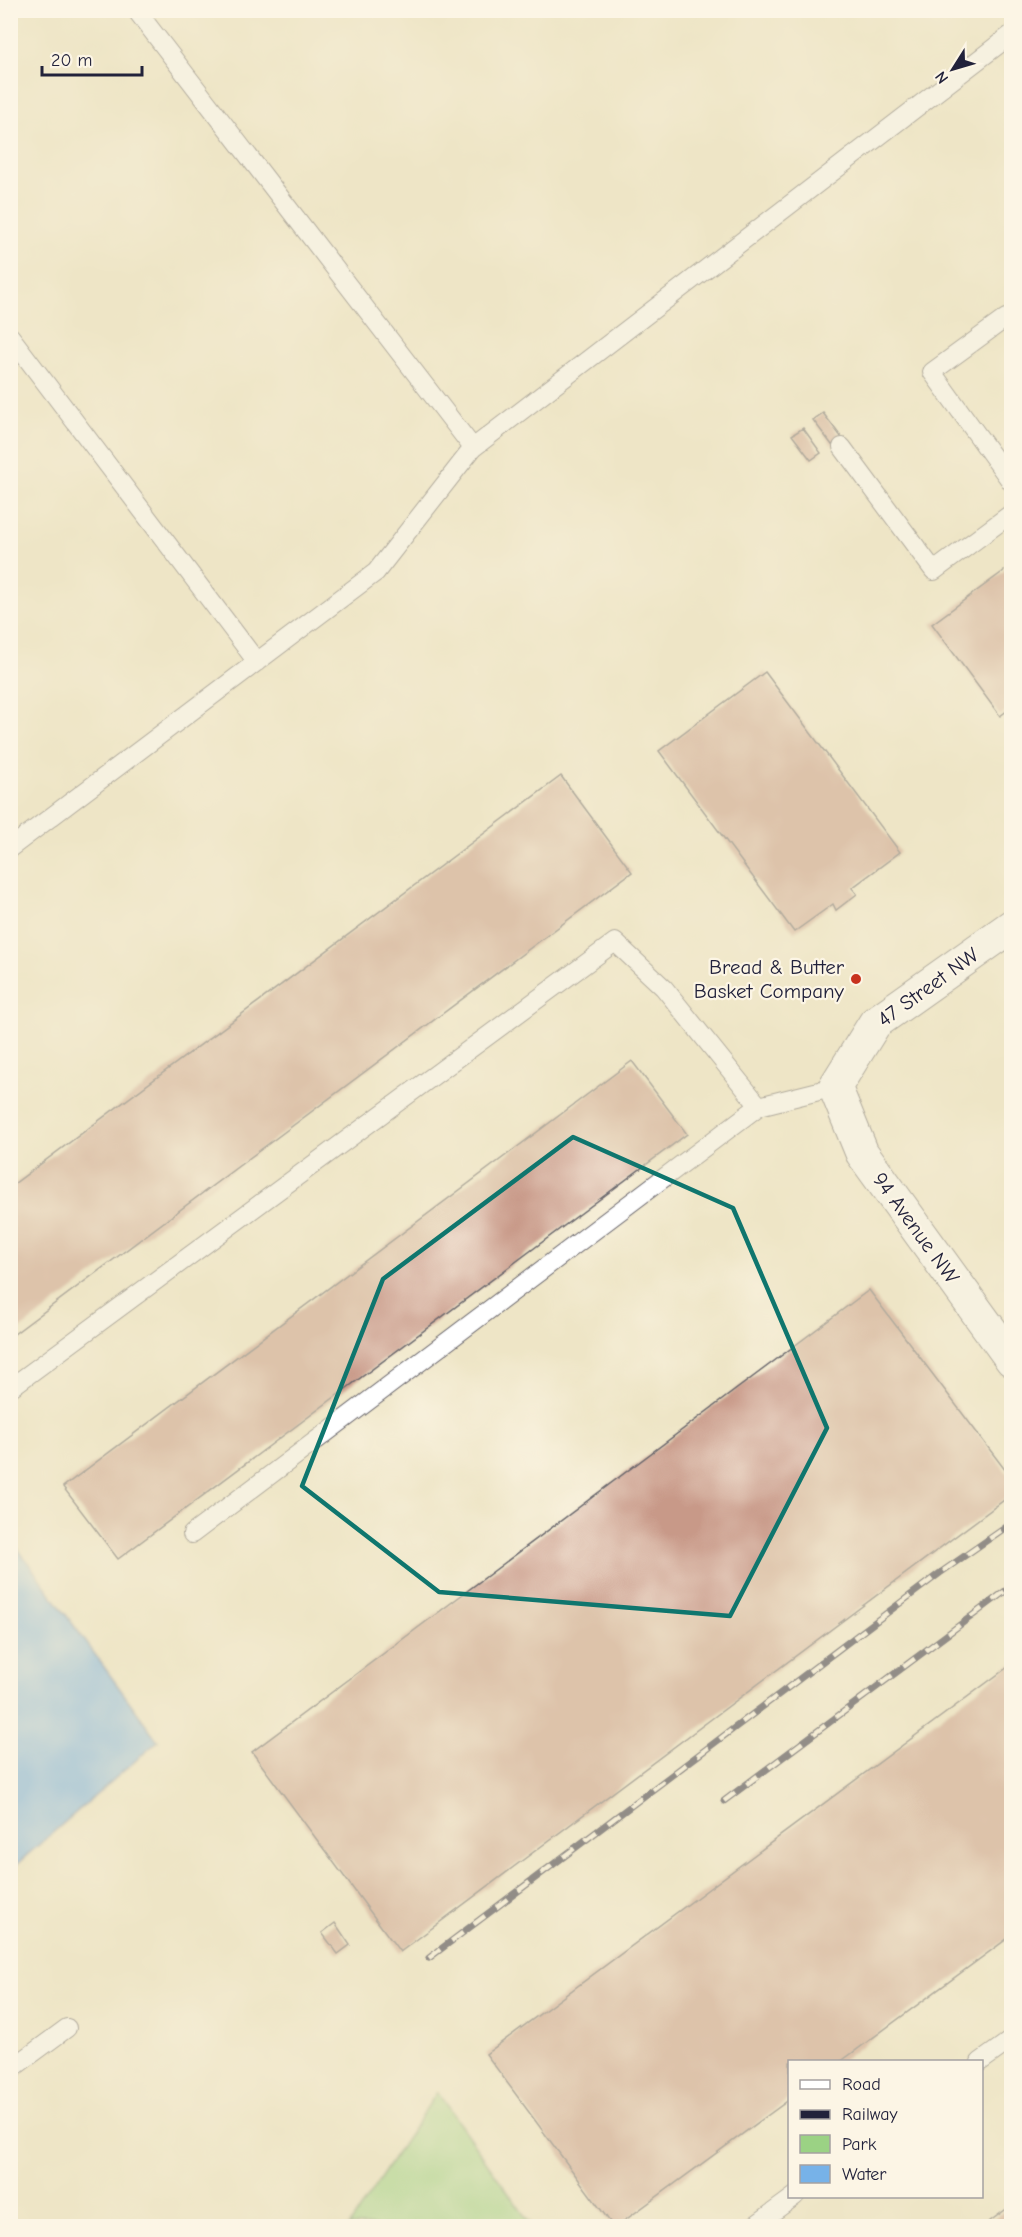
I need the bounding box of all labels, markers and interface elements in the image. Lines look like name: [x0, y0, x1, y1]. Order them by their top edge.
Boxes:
scale bar: [42, 39, 142, 77]
north arrow: [923, 39, 983, 99]
text: 20 m: [51, 50, 92, 71]
text: N: [931, 68, 952, 87]
street label: 47 Street NW: [873, 942, 984, 1032]
place label: Bread & Butter Basket Company: [694, 955, 845, 1003]
marker: Bread & Butter Basket Company: [849, 972, 863, 986]
street label: 94 Avenue NW: [868, 1168, 965, 1289]
legend: [788, 2060, 983, 2198]
text: Road: [842, 2074, 881, 2095]
text: Railway: [842, 2104, 899, 2125]
text: Park: [842, 2134, 877, 2155]
text: Water: [842, 2164, 887, 2185]

